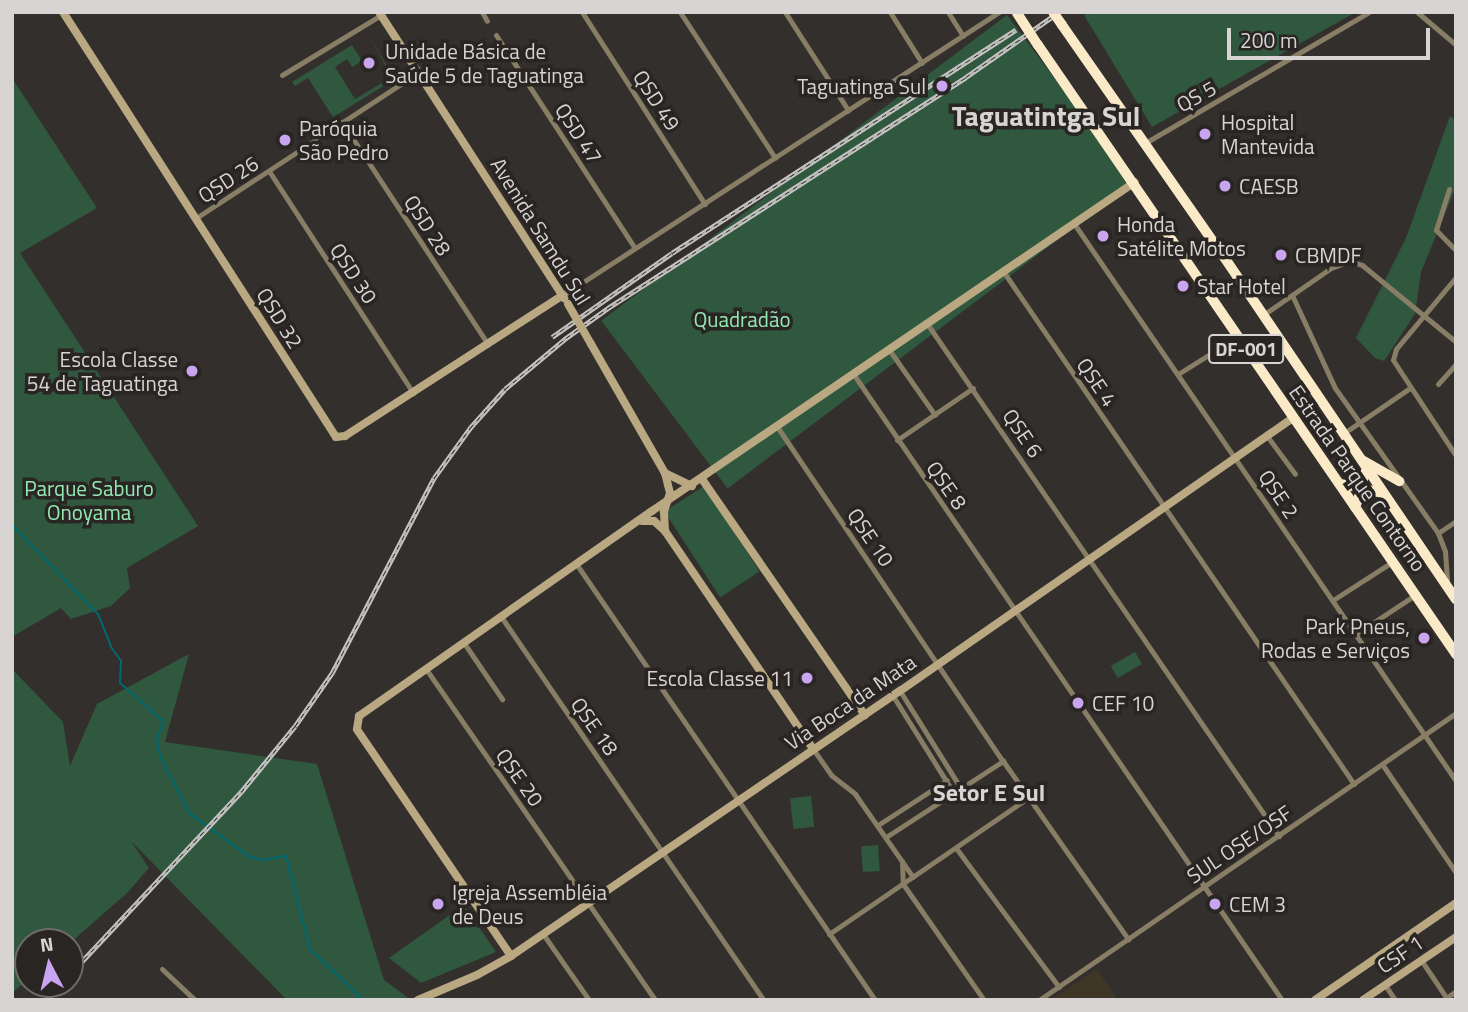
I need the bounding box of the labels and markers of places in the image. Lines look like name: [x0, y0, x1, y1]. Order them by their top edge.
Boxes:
place label: Unidade Básica de Saúde 5 de Taguatinga: [385, 38, 584, 88]
marker: Unidade Básica de Saúde 5 de Taguatinga: [359, 53, 379, 73]
place label: Taguatinga Sul: [797, 73, 926, 99]
marker: Taguatinga Sul: [932, 76, 952, 96]
place label: Hospital Mantevida: [1221, 109, 1315, 159]
place label: Paróquia São Pedro: [299, 115, 389, 165]
marker: Hospital Mantevida: [1195, 124, 1215, 144]
marker: Paróquia São Pedro: [277, 132, 293, 148]
place label: CAESB: [1239, 173, 1299, 199]
marker: CAESB: [1217, 178, 1233, 194]
place label: Honda Satélite Motos: [1117, 211, 1246, 261]
marker: Honda Satélite Motos: [1095, 228, 1111, 244]
place label: CBMDF: [1295, 242, 1362, 268]
marker: CBMDF: [1273, 247, 1289, 263]
place label: Star Hotel: [1197, 273, 1286, 299]
marker: Star Hotel: [1175, 278, 1191, 294]
place label: Escola Classe 54 de Taguatinga: [27, 346, 178, 396]
marker: Escola Classe 54 de Taguatinga: [184, 363, 200, 379]
place label: Park Pneus, Rodas e Serviços: [1261, 613, 1410, 663]
marker: Park Pneus, Rodas e Serviços: [1416, 630, 1432, 646]
place label: Escola Classe 11: [646, 665, 793, 691]
marker: Escola Classe 11: [799, 670, 815, 686]
place label: CEF 10: [1092, 690, 1154, 716]
marker: CEF 10: [1070, 695, 1086, 711]
place label: Igreja Assembléia de Deus: [452, 879, 607, 929]
place label: CEM 3: [1229, 891, 1286, 917]
marker: Igreja Assembléia de Deus: [430, 896, 446, 912]
marker: CEM 3: [1207, 896, 1223, 912]

